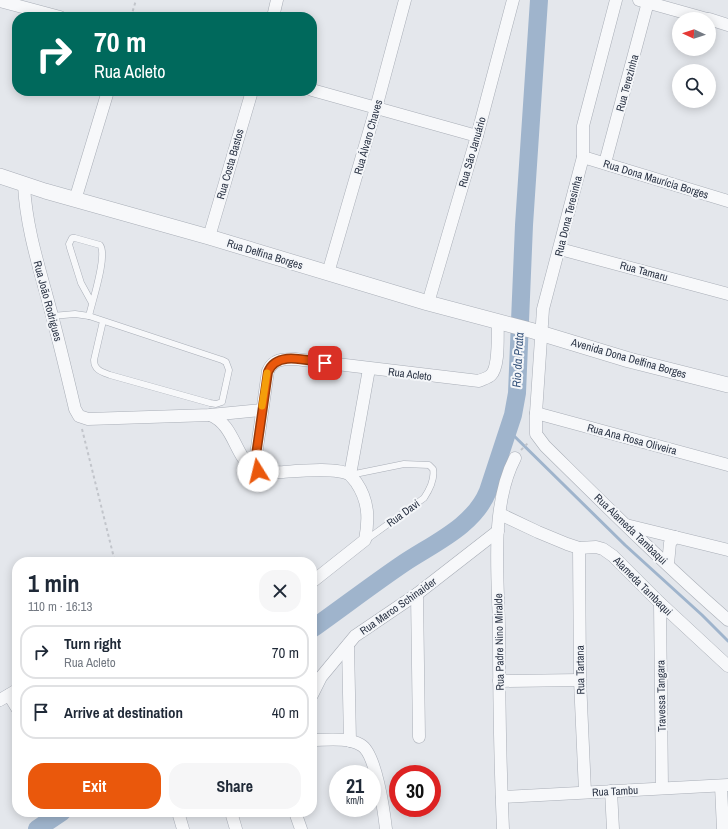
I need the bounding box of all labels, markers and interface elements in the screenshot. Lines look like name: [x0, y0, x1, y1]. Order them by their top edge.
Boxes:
north arrow: [672, 12, 716, 56]
map controls: [672, 12, 716, 108]
text: 70 m: [94, 23, 146, 61]
icon: right: [28, 28, 80, 80]
street label: Rua Terezinha: [613, 53, 641, 113]
text: Rua Acleto: [94, 59, 165, 84]
button: search: [672, 64, 716, 108]
street label: Rua Álvaro Chaves: [351, 97, 386, 176]
street label: Rua Sāo Januário: [455, 115, 489, 189]
street label: Rua Costa Bastos: [213, 127, 247, 201]
street label: Rua Dona Maurícia Borges: [602, 156, 711, 202]
street label: Rua Dona Teresinha: [551, 174, 585, 258]
street label: Rua Delfina Borges: [225, 236, 305, 272]
street label: Rua Tamaru: [618, 258, 670, 284]
street label: Rua João Rodrigues: [31, 259, 66, 343]
water label: Rio da Prata: [509, 331, 527, 388]
street label: Avenida Dona Delfina Borges: [569, 335, 689, 381]
pin: [308, 346, 342, 380]
icon: arrive: [314, 352, 336, 374]
street label: Rua Acleto: [387, 364, 433, 384]
street label: Rua Ana Rosa Oliveira: [586, 420, 678, 458]
position arrow: [237, 450, 279, 492]
street label: Rua Alameda Tambaqui: [592, 491, 670, 567]
street label: Rua Davi: [384, 496, 422, 530]
street label: Alameda Tambaqui: [610, 553, 675, 618]
text: 1 min: [28, 567, 79, 599]
button: close: [259, 570, 301, 612]
street label: Rua Marco Schinaider: [357, 574, 439, 638]
street label: Rua Padre Nino Miralde: [491, 593, 507, 691]
text: 110 m · 16:13: [28, 598, 92, 615]
text: Turn right: [64, 633, 121, 654]
icon: right: [30, 641, 52, 663]
text: 70 m: [272, 642, 299, 663]
street label: Rua Tartana: [573, 645, 587, 695]
text: Rua Acleto: [64, 654, 116, 671]
street label: Travessa Tangara: [653, 660, 669, 732]
icon: arrive: [30, 701, 52, 723]
text: Arrive at destination: [64, 702, 183, 723]
text: 40 m: [272, 702, 299, 723]
button: Exit: [28, 763, 161, 809]
button: Share: [169, 763, 301, 809]
speed limit sign: 30: [389, 765, 441, 817]
text: 21: [346, 772, 364, 799]
street label: Rua Tambu: [592, 783, 638, 799]
text: km/h: [346, 794, 364, 807]

